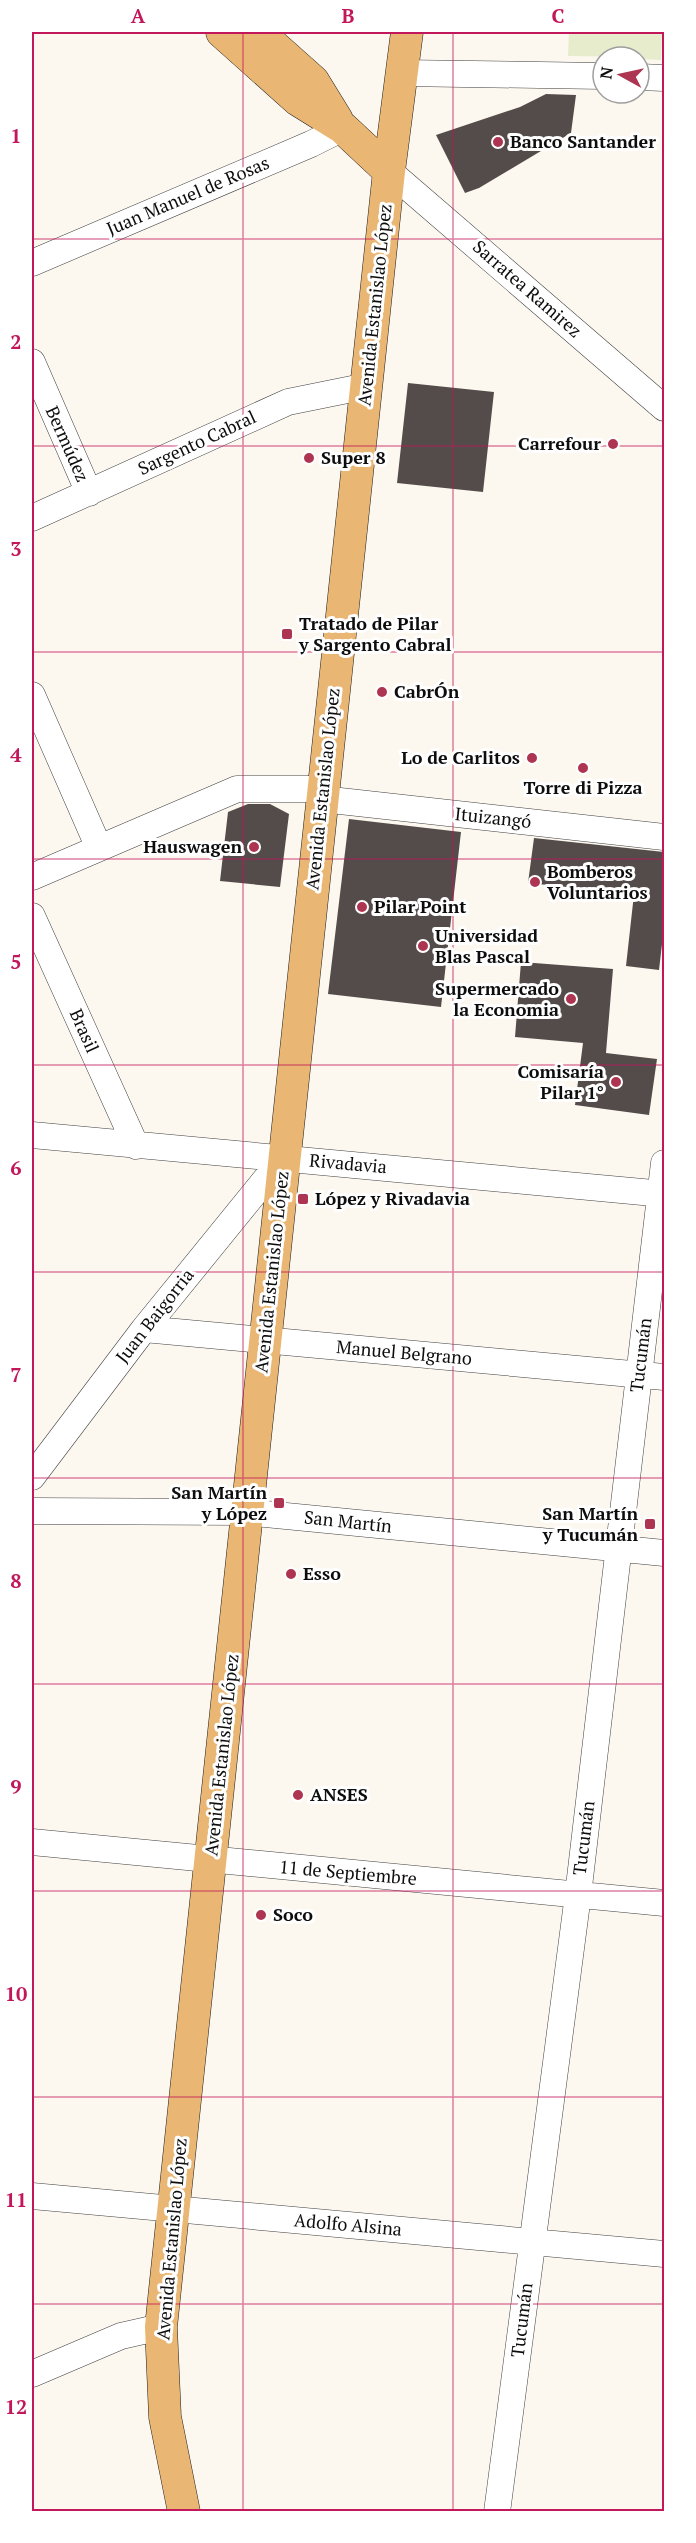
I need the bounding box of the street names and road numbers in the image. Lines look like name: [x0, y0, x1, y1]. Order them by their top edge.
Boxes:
street label: Juan Manuel de Rosas: [103, 150, 273, 240]
street label: Avenida Estanislao López: [351, 203, 397, 407]
street label: Sarratea Ramirez: [468, 234, 587, 342]
street label: Bermúdez: [41, 402, 95, 485]
street label: Sargento Cabral: [134, 404, 260, 480]
street label: Avenida Estanislao López: [299, 687, 345, 891]
street label: Ituizangó: [454, 801, 533, 833]
street label: Brasil: [65, 1005, 105, 1056]
street label: Rivadavia: [308, 1148, 388, 1178]
street label: Avenida Estanislao López: [248, 1170, 294, 1374]
street label: Juan Baigorria: [110, 1263, 199, 1368]
street label: Tucumán: [624, 1316, 657, 1394]
street label: Manuel Belgrano: [335, 1334, 473, 1370]
street label: San Martín: [303, 1504, 394, 1538]
street label: Avenida Estanislao López: [198, 1653, 244, 1857]
street label: Tucumán: [567, 1799, 600, 1877]
street label: 11 de Septiembre: [278, 1854, 418, 1890]
street label: Avenida Estanislao López: [150, 2137, 192, 2341]
street label: Adolfo Alsina: [293, 2207, 403, 2241]
street label: Tucumán: [505, 2281, 538, 2359]

